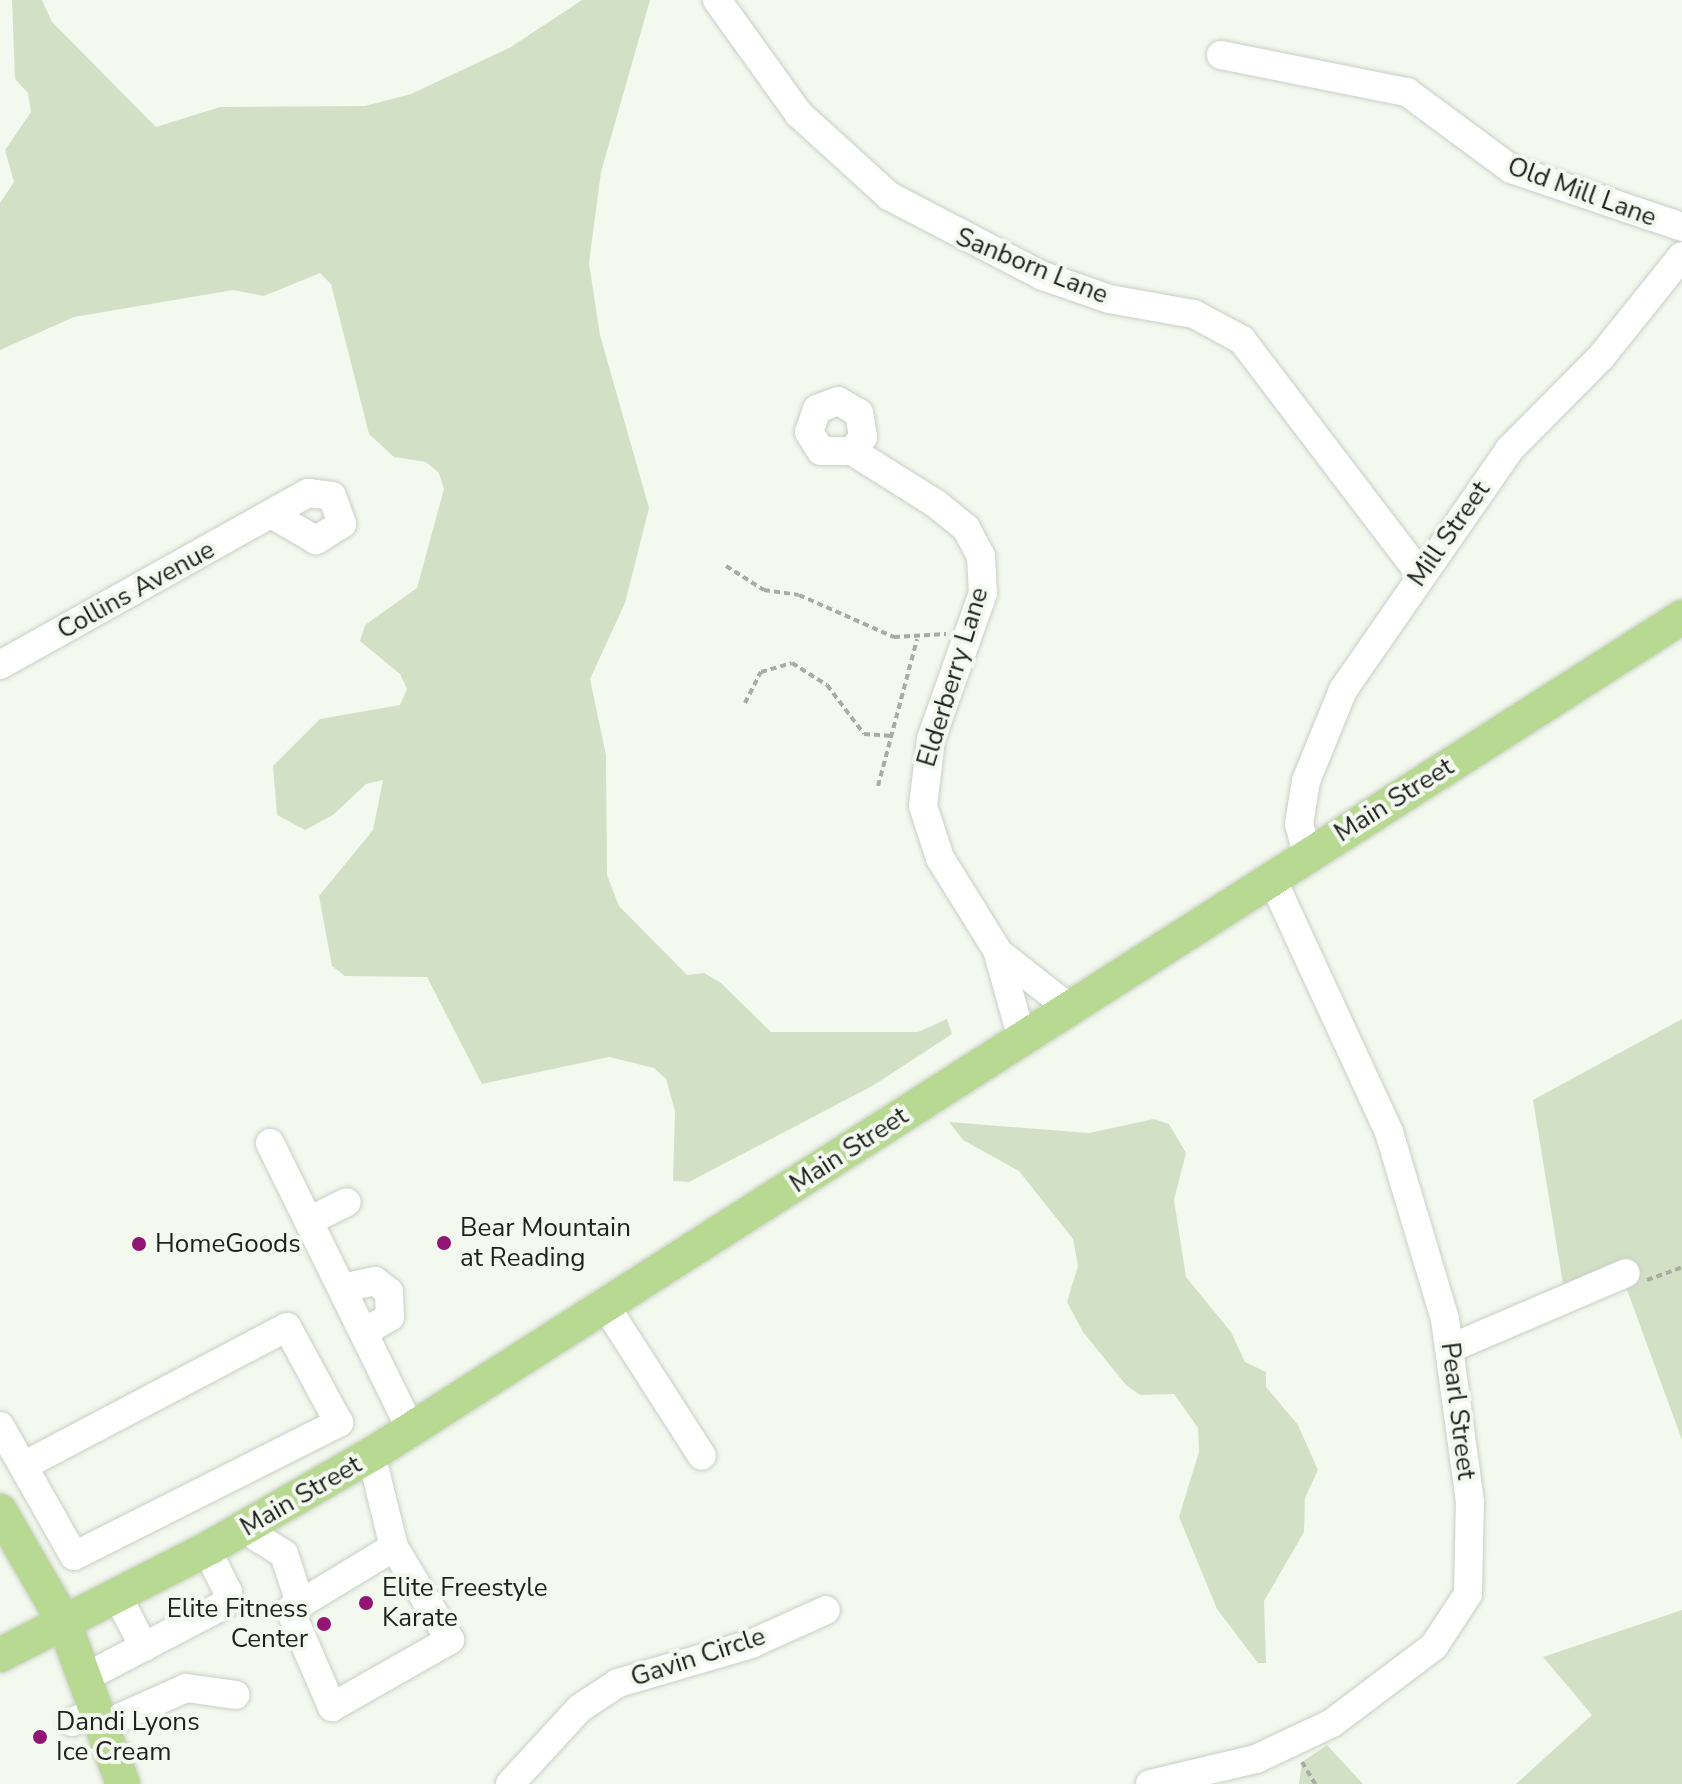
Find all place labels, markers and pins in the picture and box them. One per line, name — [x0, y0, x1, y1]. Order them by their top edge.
place label: Bear Mountain at Reading — [460, 1212, 631, 1274]
place label: HomeGoods — [155, 1228, 301, 1260]
marker: Bear Mountain at Reading — [435, 1234, 453, 1252]
marker: HomeGoods — [130, 1235, 148, 1253]
place label: Elite Freestyle Karate — [382, 1572, 548, 1634]
place label: Elite Fitness Center — [167, 1593, 308, 1654]
marker: Elite Freestyle Karate — [357, 1594, 375, 1612]
marker: Elite Fitness Center — [315, 1615, 333, 1633]
place label: Dandi Lyons Ice Cream — [56, 1706, 200, 1768]
marker: Dandi Lyons Ice Cream — [31, 1728, 49, 1746]

